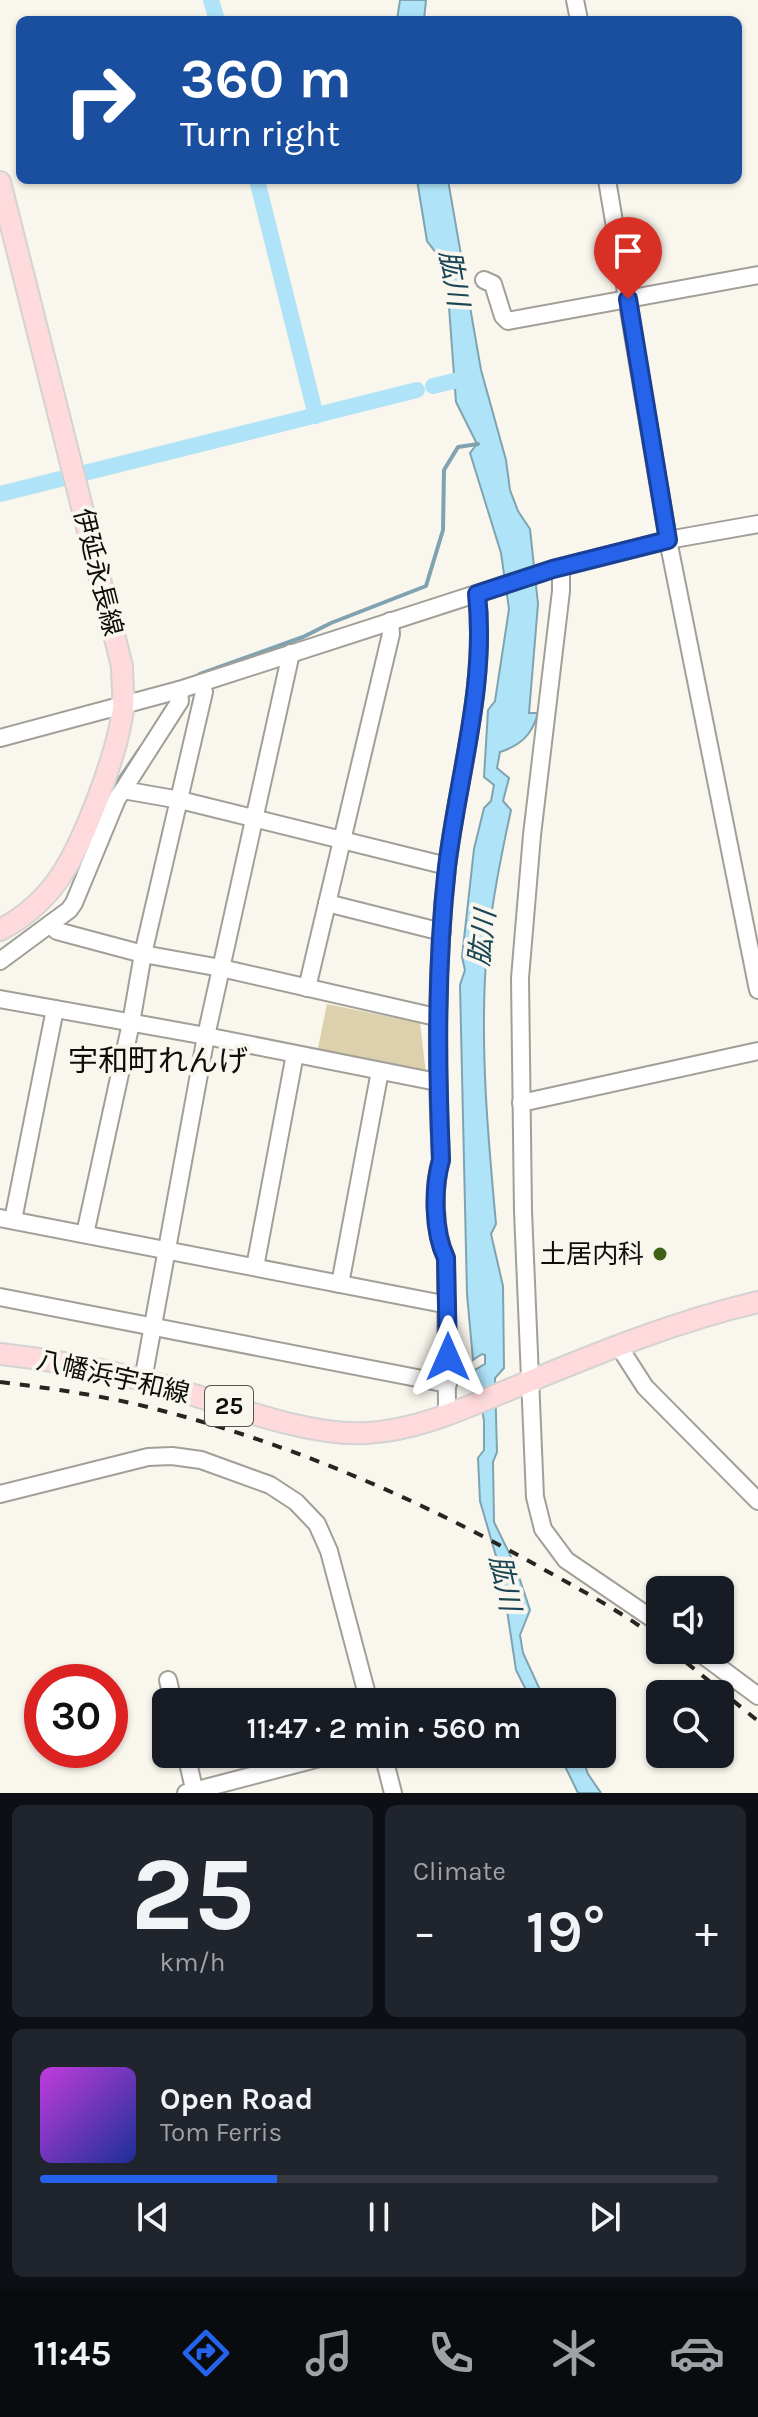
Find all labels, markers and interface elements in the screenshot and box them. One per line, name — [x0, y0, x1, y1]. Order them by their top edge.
text: 360 m — [180, 46, 352, 111]
icon: right — [48, 48, 152, 152]
text: Turn right — [180, 113, 340, 155]
pin — [594, 217, 662, 299]
icon: arrive — [606, 229, 650, 273]
water label: 肱川 — [433, 248, 476, 311]
street label: 伊延永長線 — [67, 505, 129, 639]
water label: 肱川 — [462, 905, 502, 968]
district label: 宇和町れんげ — [68, 1043, 248, 1079]
place label: 土居内科 — [540, 1239, 644, 1270]
marker: 土居内科 — [651, 1245, 669, 1263]
position arrow — [406, 1315, 490, 1399]
street label: 八幡浜宇和線 — [34, 1344, 192, 1410]
road number: 25 — [205, 1386, 253, 1426]
water label: 肱川 — [483, 1552, 528, 1617]
map controls — [646, 1576, 734, 1768]
button: sound — [646, 1576, 734, 1664]
speed limit sign: 30 — [24, 1664, 128, 1768]
button: search — [646, 1680, 734, 1768]
text: 11:47 · 2 min · 560 m — [247, 1710, 521, 1746]
text: 25 — [131, 1834, 254, 1955]
text: Climate — [413, 1856, 506, 1887]
text: 19° — [526, 1897, 605, 1967]
text: − — [413, 1907, 436, 1958]
text: + — [695, 1907, 718, 1958]
text: km/h — [160, 1947, 225, 1978]
text: Open Road — [160, 2081, 313, 2117]
text: Tom Ferris — [160, 2117, 282, 2148]
icon: previous — [131, 2195, 175, 2239]
icon: pause — [357, 2195, 401, 2239]
icon: next — [583, 2195, 627, 2239]
icon: directions — [178, 2325, 234, 2381]
icon: music — [301, 2325, 357, 2381]
icon: phone — [423, 2325, 479, 2381]
icon: climate — [546, 2325, 602, 2381]
icon: car — [669, 2325, 725, 2381]
text: 11:45 — [33, 2332, 111, 2374]

